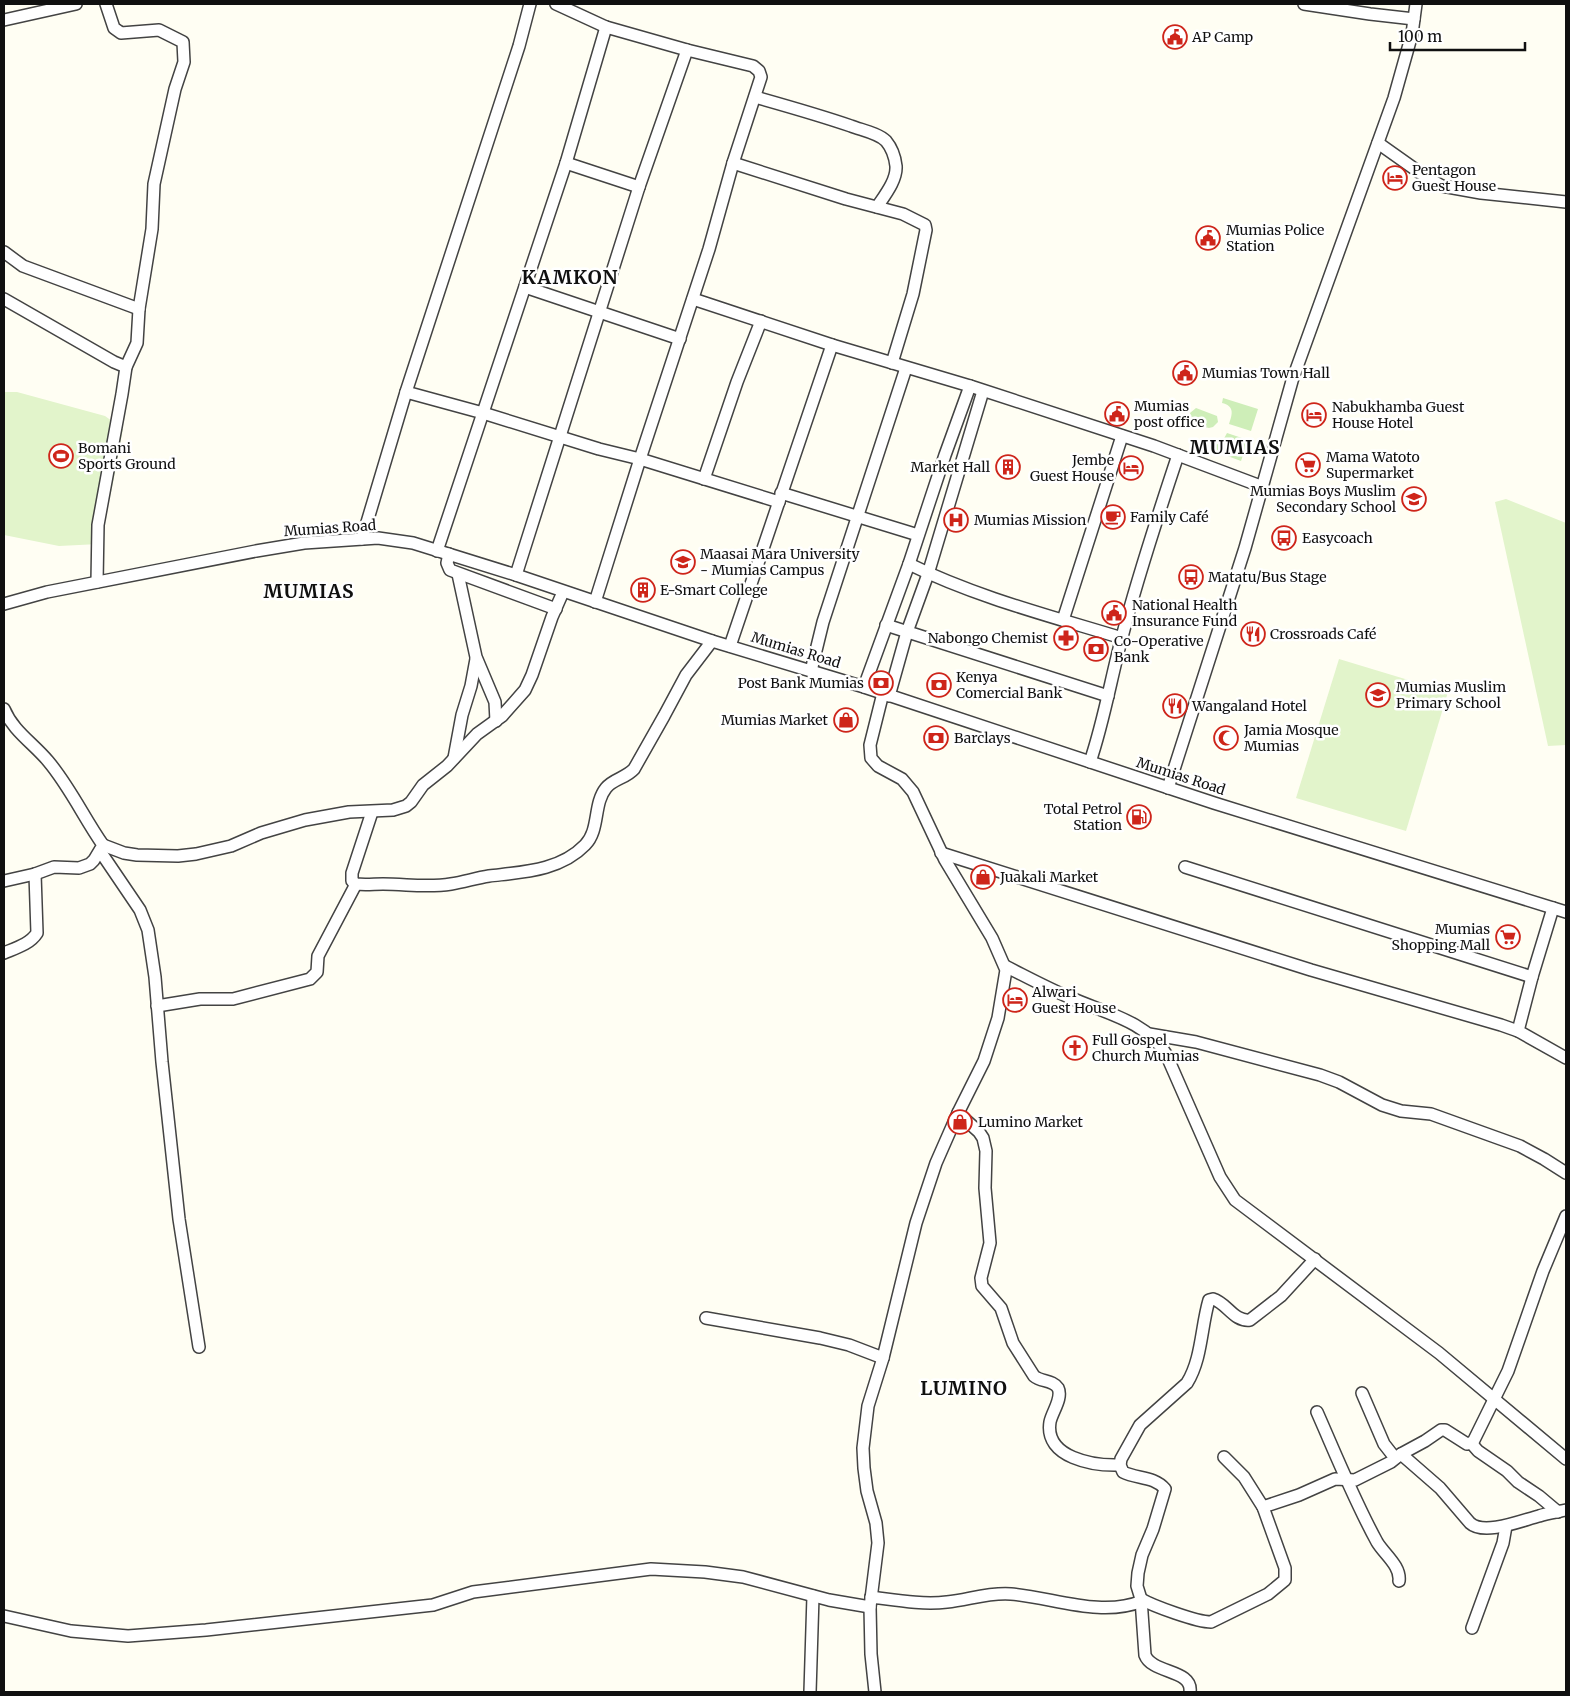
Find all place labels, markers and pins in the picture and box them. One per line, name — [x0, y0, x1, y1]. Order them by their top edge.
public building icon: AP Camp — [1162, 24, 1188, 50]
place label: AP Camp — [1191, 28, 1254, 46]
place label: Pentagon Guest House — [1412, 161, 1496, 195]
hotel icon: Pentagon Guest House — [1382, 165, 1408, 191]
place label: Mumias Police Station — [1226, 221, 1324, 255]
public building icon: Mumias Police Station — [1195, 225, 1221, 251]
public building icon: Mumias Town Hall — [1172, 360, 1198, 386]
place label: Mumias Town Hall — [1202, 364, 1331, 382]
place label: Mumias post office — [1134, 397, 1205, 431]
place label: Nabukhamba Guest House Hotel — [1332, 398, 1465, 432]
public building icon: Mumias post office — [1104, 401, 1130, 427]
hotel icon: Nabukhamba Guest House Hotel — [1301, 402, 1327, 428]
place label: Bomani Sports Ground — [78, 439, 176, 473]
sports icon: Bomani Sports Ground — [48, 443, 74, 469]
place label: Mama Watoto Supermarket — [1326, 448, 1420, 482]
place label: Jembe Guest House — [1030, 451, 1114, 485]
supermarket icon: Mama Watoto Supermarket — [1295, 452, 1321, 478]
building icon: Market Hall — [995, 454, 1021, 480]
hotel icon: Jembe Guest House — [1118, 455, 1144, 481]
place label: Market Hall — [911, 458, 991, 476]
place label: Mumias Boys Muslim Secondary School — [1250, 482, 1397, 516]
school or university icon: Mumias Boys Muslim Secondary School — [1401, 486, 1427, 512]
cafe icon: Family Café — [1100, 504, 1126, 530]
hospital icon: Mumias Mission — [943, 507, 969, 533]
place label: Family Café — [1130, 508, 1209, 526]
place label: Mumias Mission — [974, 511, 1086, 529]
bus stop icon: Easycoach — [1271, 525, 1297, 551]
place label: Easycoach — [1302, 529, 1373, 547]
place label: Maasai Mara University - Mumias Campus — [700, 545, 860, 579]
school or university icon: Maasai Mara University - Mumias Campus — [670, 549, 696, 575]
bus stop icon: Matatu/Bus Stage — [1178, 564, 1204, 590]
place label: Matatu/Bus Stage — [1208, 568, 1327, 586]
building icon: E-Smart College — [630, 577, 656, 603]
place label: E-Smart College — [660, 581, 768, 599]
place label: National Health Insurance Fund — [1132, 596, 1238, 630]
public building icon: National Health Insurance Fund — [1101, 600, 1127, 626]
restaurant icon: Crossroads Café — [1240, 621, 1266, 647]
pharmacy icon: Nabongo Chemist — [1053, 625, 1079, 651]
place label: Crossroads Café — [1270, 625, 1376, 643]
place label: Nabongo Chemist — [928, 629, 1049, 647]
place label: Co-Operative Bank — [1114, 632, 1204, 666]
bank icon: Co-Operative Bank — [1083, 636, 1109, 662]
place label: Kenya Comercial Bank — [956, 668, 1063, 702]
bank icon: Post Bank Mumias — [868, 670, 894, 696]
bank icon: Kenya Comercial Bank — [926, 672, 952, 698]
place label: Post Bank Mumias — [738, 674, 864, 692]
place label: Mumias Muslim Primary School — [1396, 678, 1506, 712]
school or university icon: Mumias Muslim Primary School — [1365, 682, 1391, 708]
restaurant icon: Wangaland Hotel — [1162, 693, 1188, 719]
place label: Wangaland Hotel — [1191, 697, 1308, 715]
shop icon: Mumias Market — [833, 707, 859, 733]
place label: Mumias Market — [721, 711, 829, 729]
place label: Jamia Mosque Mumias — [1243, 721, 1339, 755]
bank icon: Barclays — [923, 725, 949, 751]
mosque icon: Jamia Mosque Mumias — [1213, 725, 1239, 751]
place label: Barclays — [954, 729, 1011, 747]
place label: Total Petrol Station — [1044, 800, 1123, 834]
fuel station icon: Total Petrol Station — [1126, 804, 1152, 830]
shop icon: Juakali Market — [970, 864, 996, 890]
place label: Juakali Market — [999, 868, 1099, 886]
place label: Mumias Shopping Mall — [1392, 920, 1491, 954]
supermarket icon: Mumias Shopping Mall — [1495, 924, 1521, 950]
place label: Alwari Guest House — [1031, 983, 1116, 1017]
hotel icon: Alwari Guest House — [1002, 987, 1028, 1013]
place label: Full Gospel Church Mumias — [1092, 1031, 1199, 1065]
church icon: Full Gospel Church Mumias — [1062, 1035, 1088, 1061]
shop icon: Lumino Market — [947, 1109, 973, 1135]
place label: Lumino Market — [978, 1113, 1084, 1131]

